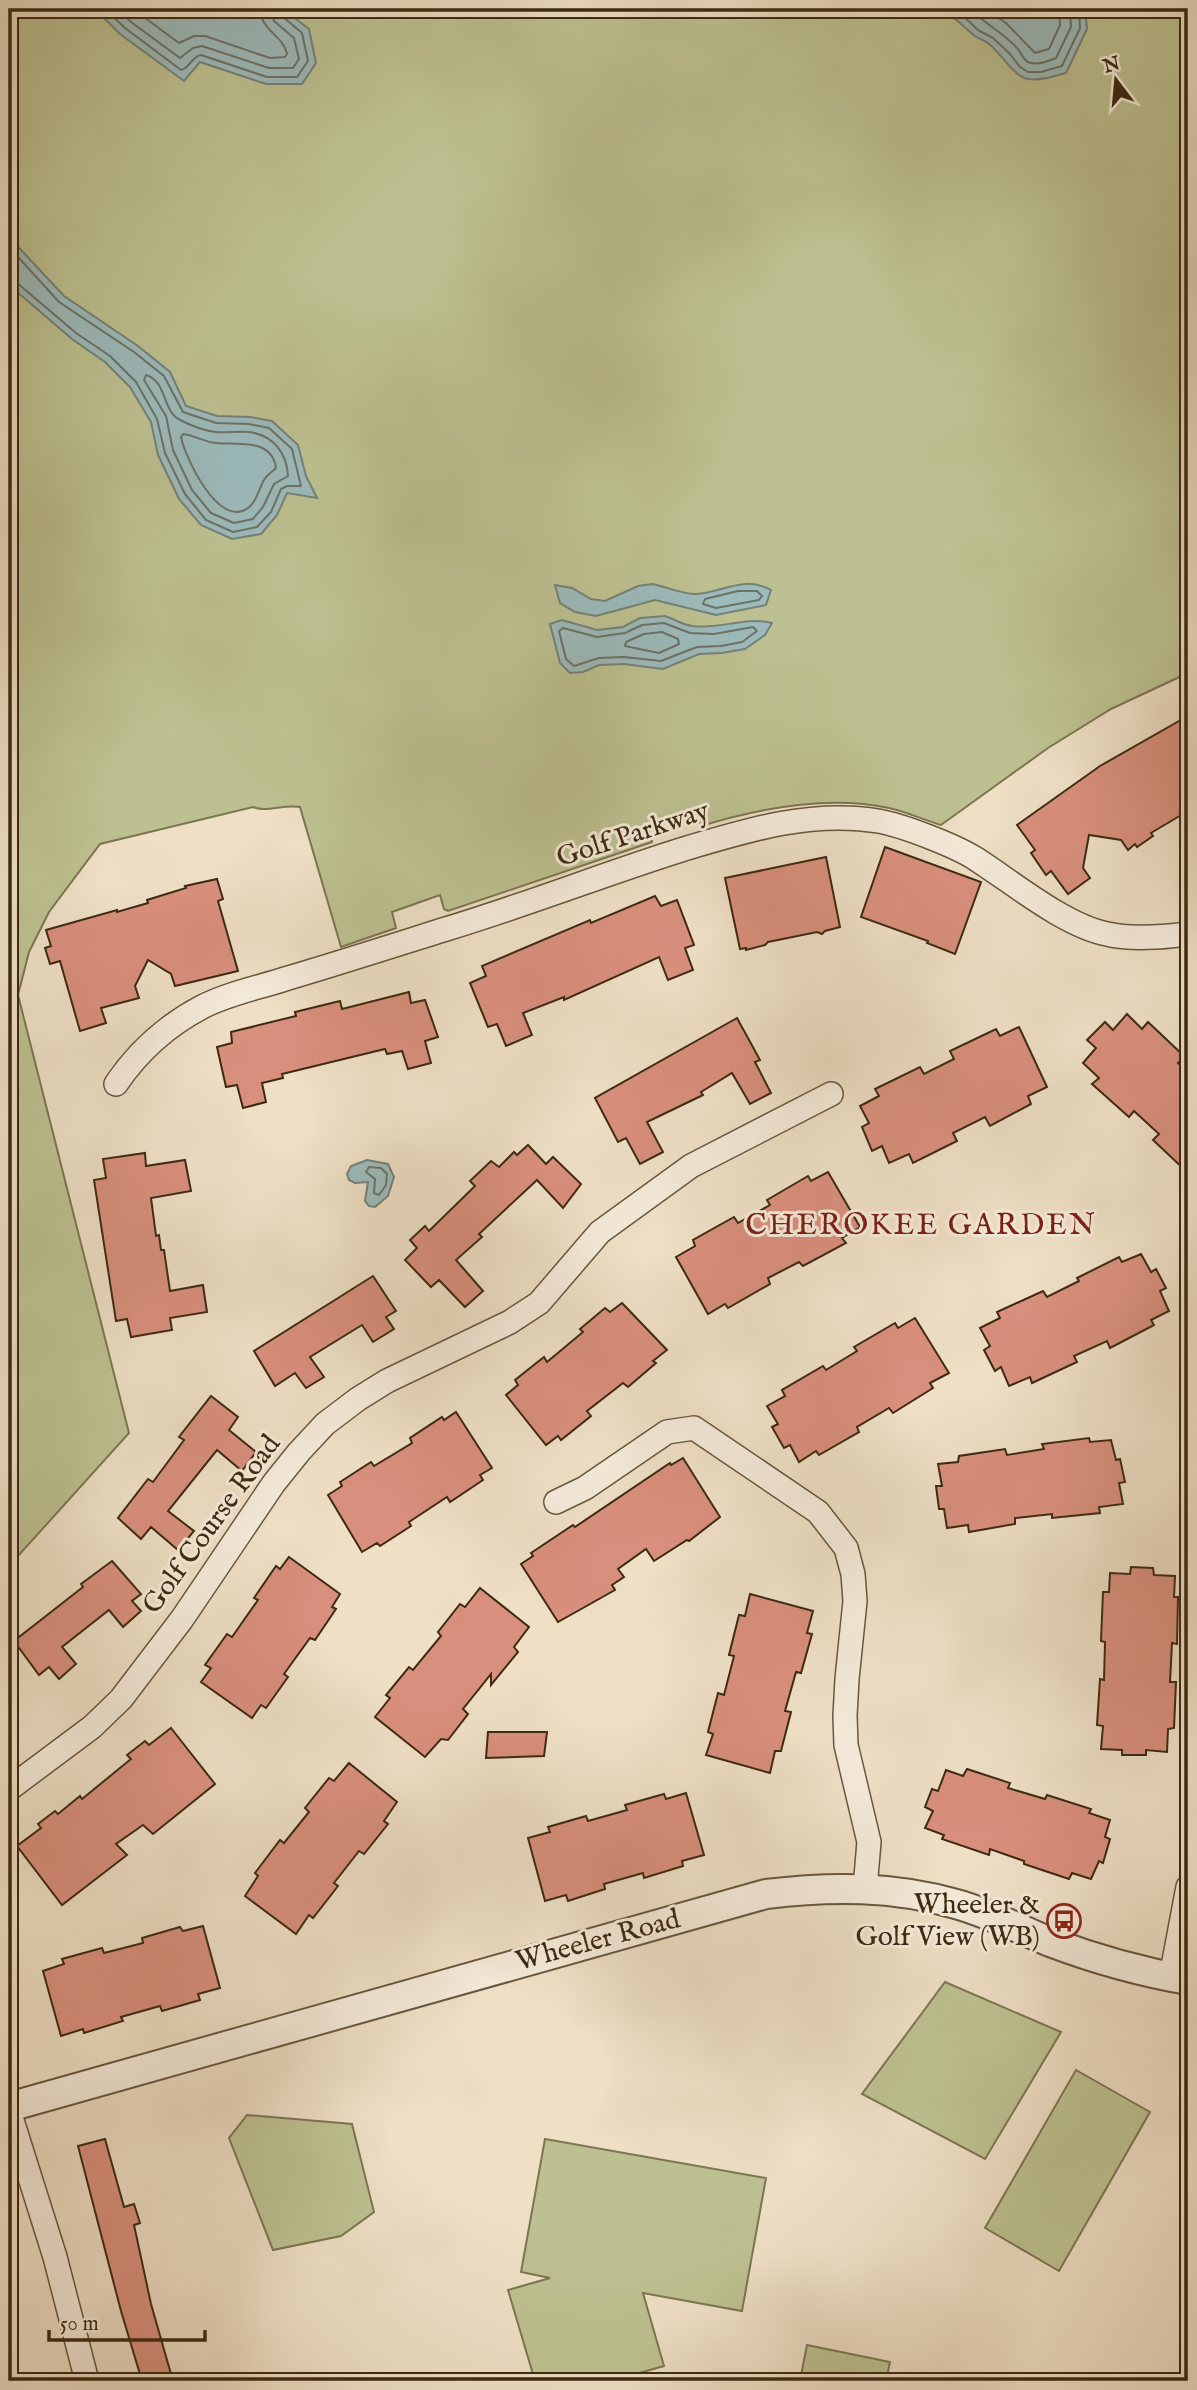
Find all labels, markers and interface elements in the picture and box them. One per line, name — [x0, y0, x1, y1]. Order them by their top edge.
north arrow — [1082, 46, 1152, 116]
text: N — [1100, 52, 1124, 80]
street label: Golf Parkway — [552, 794, 714, 876]
district label: CHEROKEE GARDEN — [745, 1207, 1097, 1245]
street label: Golf Course Road — [135, 1428, 289, 1621]
place label: Wheeler & Golf View (WB) — [855, 1888, 1040, 1955]
street label: Wheeler Road — [512, 1902, 684, 1980]
bus stop icon: Wheeler & Golf View (WB) — [1045, 1902, 1083, 1940]
scale bar — [49, 2299, 205, 2343]
text: 50 m — [60, 2311, 99, 2338]

